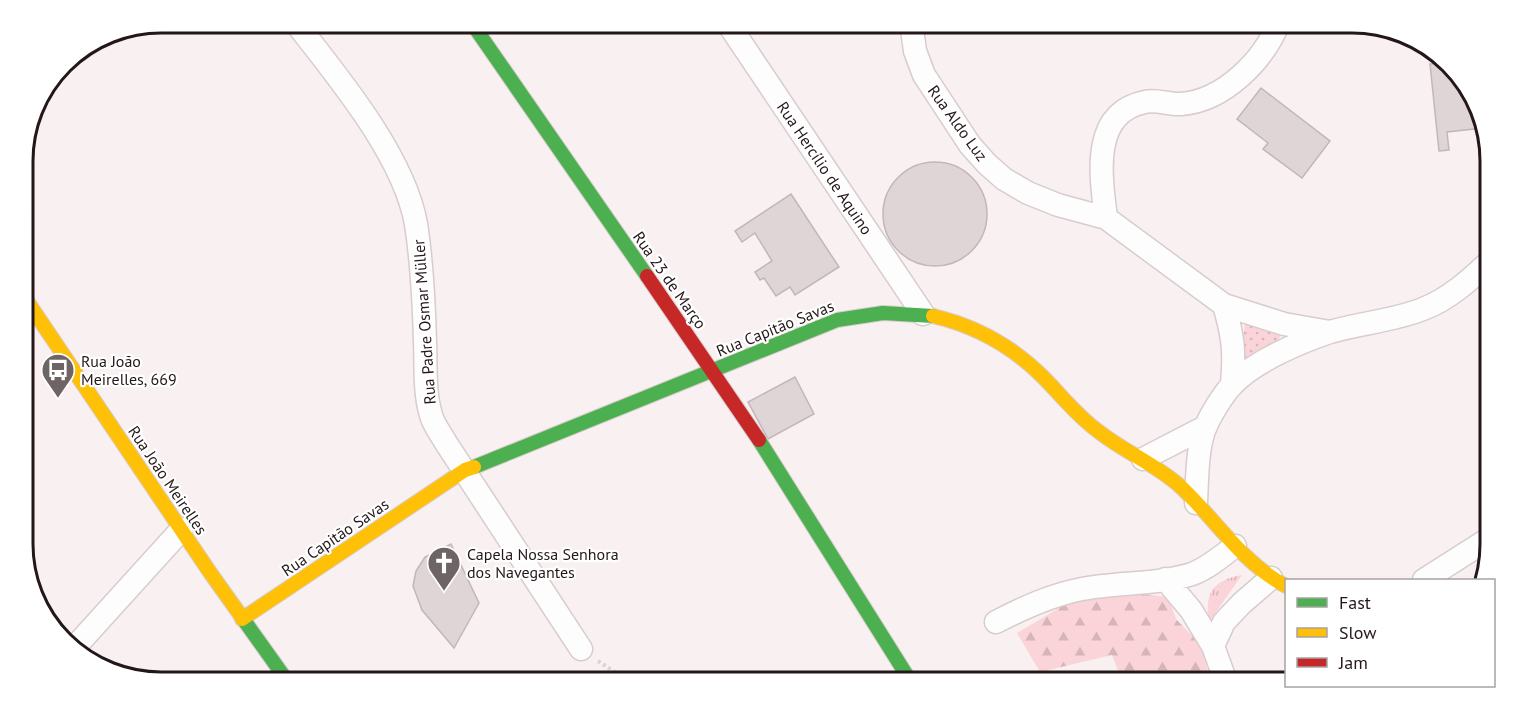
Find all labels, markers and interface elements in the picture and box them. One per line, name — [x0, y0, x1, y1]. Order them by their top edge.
street label: Rua Aldo Luz — [924, 81, 992, 165]
street label: Rua Hercílio de Aquino — [773, 98, 877, 238]
street label: Rua 23 de Março — [629, 227, 711, 333]
street label: Rua Padre Osmar Müller — [408, 238, 440, 405]
street label: Rua Capitão Savas — [713, 295, 837, 361]
place label: Rua João Meirelles, 669 — [81, 351, 177, 389]
bus stop icon: Rua João Meirelles, 669 — [40, 352, 76, 399]
street label: Rua João Meirelles — [124, 422, 212, 538]
street label: Rua Capitão Savas — [278, 494, 393, 580]
place label: Capela Nossa Senhora dos Navegantes — [467, 544, 619, 582]
church icon: Capela Nossa Senhora dos Navegantes — [426, 545, 462, 592]
legend — [1285, 579, 1495, 687]
text: Fast — [1339, 591, 1371, 614]
text: Slow — [1339, 621, 1377, 644]
text: Jam — [1338, 651, 1368, 674]

